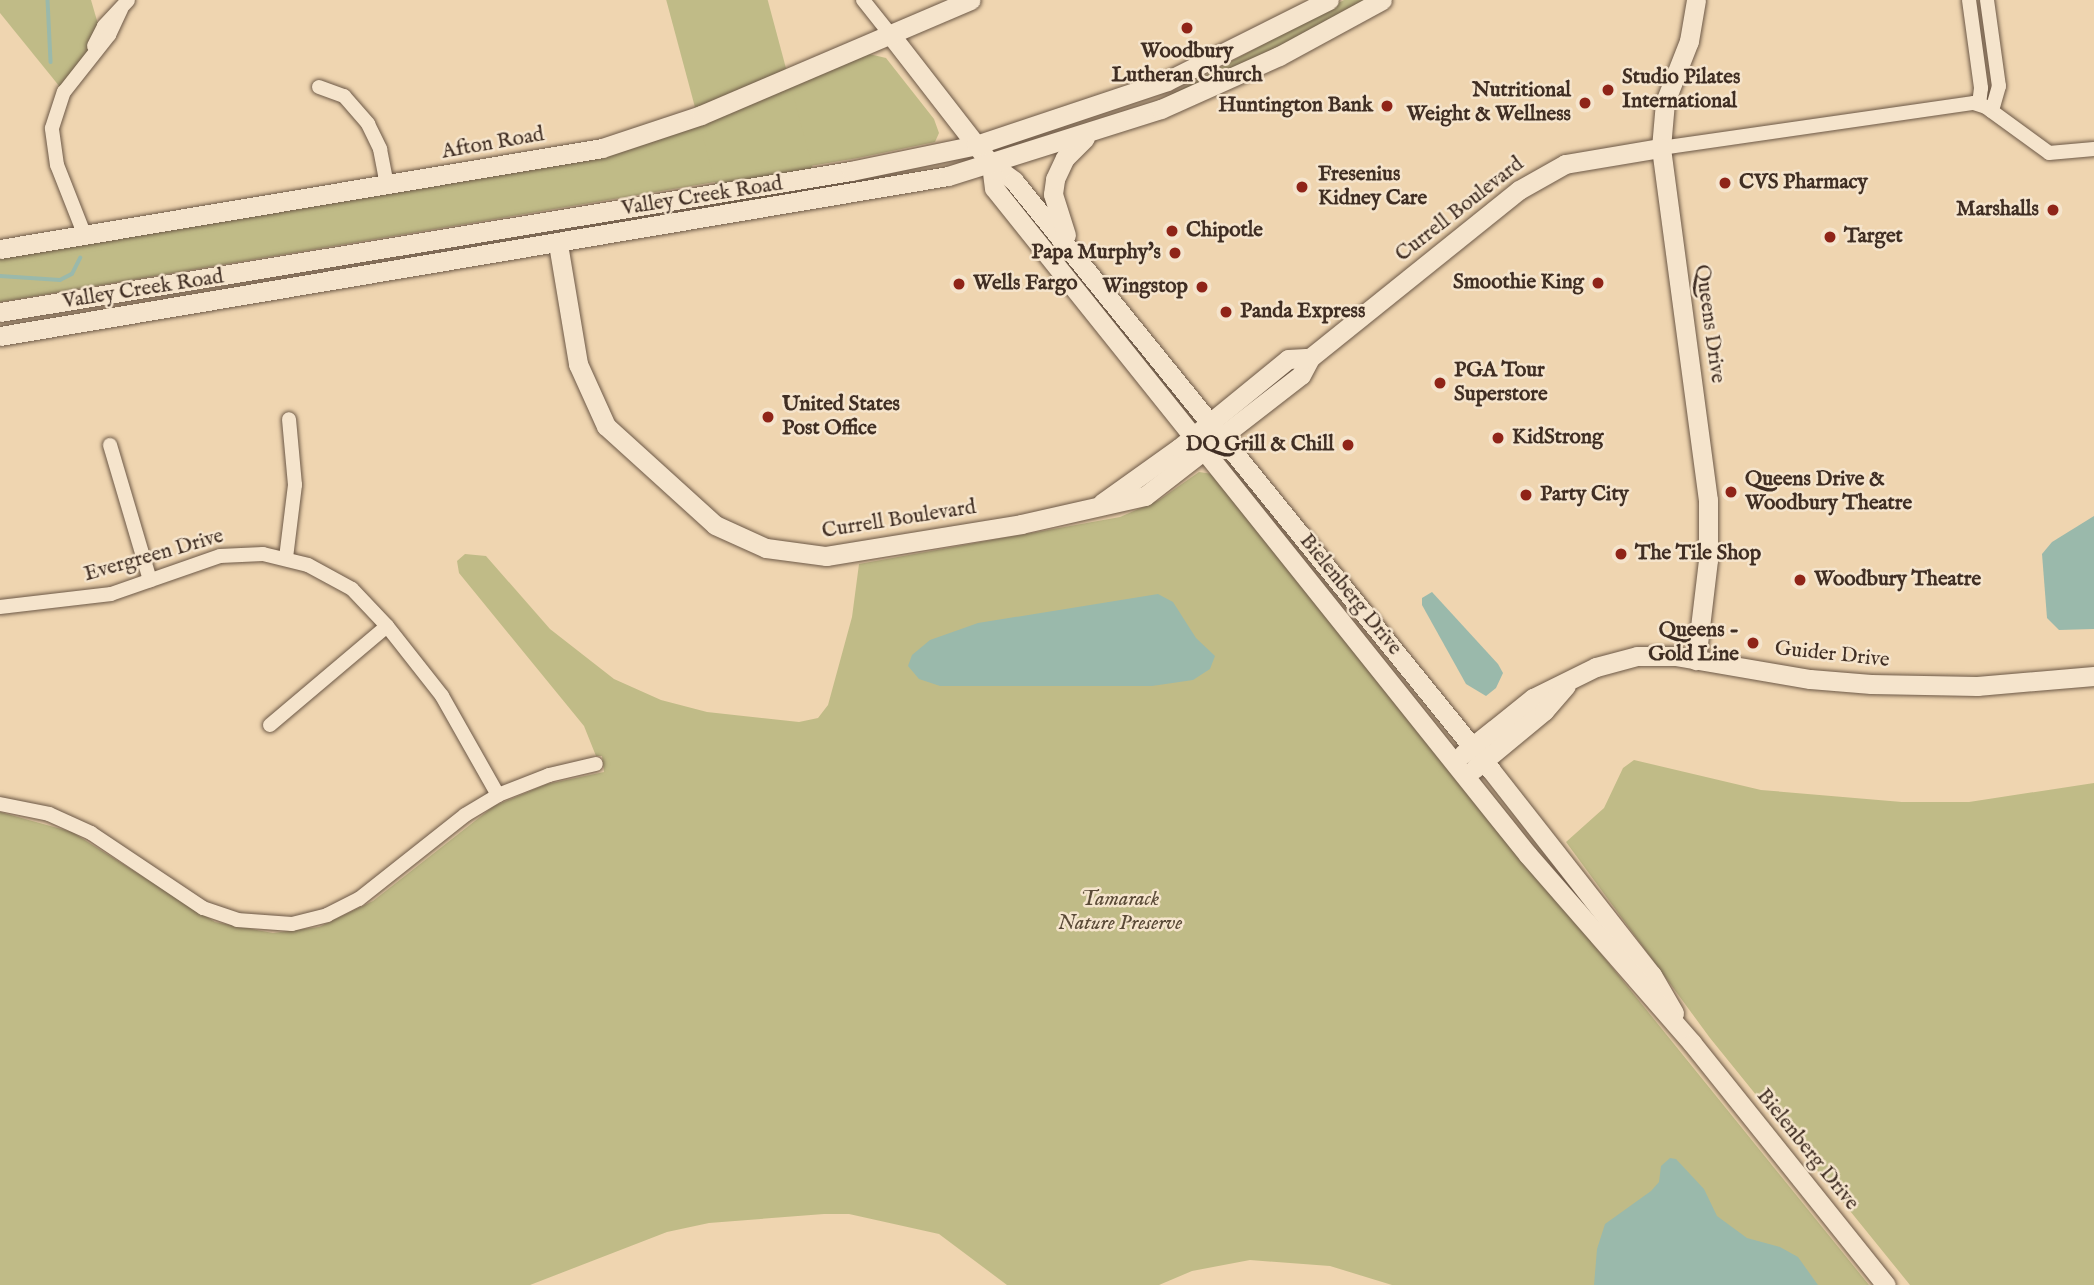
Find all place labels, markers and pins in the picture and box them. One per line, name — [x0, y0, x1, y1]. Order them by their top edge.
marker: Woodbury Lutheran Church — [1179, 20, 1195, 36]
place label: Woodbury Lutheran Church — [1111, 39, 1263, 89]
place label: Studio Pilates International — [1622, 65, 1740, 115]
place label: Nutritional Weight & Wellness — [1406, 78, 1571, 128]
marker: Studio Pilates International — [1600, 82, 1616, 98]
place label: Huntington Bank — [1218, 93, 1373, 119]
marker: Nutritional Weight & Wellness — [1577, 95, 1593, 111]
marker: Huntington Bank — [1379, 98, 1395, 114]
place label: Fresenius Kidney Care — [1318, 162, 1427, 212]
place label: CVS Pharmacy — [1739, 170, 1868, 196]
marker: CVS Pharmacy — [1717, 175, 1733, 191]
marker: Fresenius Kidney Care — [1292, 177, 1312, 197]
place label: Marshalls — [1956, 197, 2039, 223]
marker: Marshalls — [2045, 202, 2061, 218]
place label: Chipotle — [1186, 218, 1263, 244]
marker: Chipotle — [1164, 223, 1180, 239]
place label: Target — [1844, 224, 1903, 250]
marker: Target — [1822, 229, 1838, 245]
place label: Papa Murphy's — [1031, 240, 1161, 266]
marker: Papa Murphy's — [1167, 245, 1183, 261]
place label: Smoothie King — [1453, 270, 1584, 296]
place label: Wells Fargo — [973, 271, 1078, 297]
place label: Wingstop — [1103, 274, 1188, 300]
marker: Smoothie King — [1590, 275, 1606, 291]
marker: Wells Fargo — [951, 276, 967, 292]
marker: Wingstop — [1194, 279, 1210, 295]
place label: Panda Express — [1240, 299, 1365, 325]
marker: Panda Express — [1218, 304, 1234, 320]
place label: PGA Tour Superstore — [1454, 358, 1548, 408]
marker: PGA Tour Superstore — [1432, 375, 1448, 391]
place label: United States Post Office — [782, 392, 900, 442]
marker: United States Post Office — [760, 409, 776, 425]
place label: KidStrong — [1512, 425, 1603, 451]
marker: KidStrong — [1490, 430, 1506, 446]
place label: DQ Grill & Chill — [1186, 432, 1334, 458]
marker: DQ Grill & Chill — [1340, 437, 1356, 453]
place label: Queens Drive & Woodbury Theatre — [1745, 467, 1912, 517]
place label: Party City — [1540, 482, 1629, 508]
marker: Queens Drive & Woodbury Theatre — [1723, 484, 1739, 500]
marker: Party City — [1518, 487, 1534, 503]
place label: The Tile Shop — [1635, 541, 1761, 567]
marker: The Tile Shop — [1613, 546, 1629, 562]
place label: Woodbury Theatre — [1814, 567, 1981, 593]
marker: Woodbury Theatre — [1792, 572, 1808, 588]
place label: Queens - Gold Line — [1648, 618, 1739, 668]
marker: Queens - Gold Line — [1745, 635, 1761, 651]

